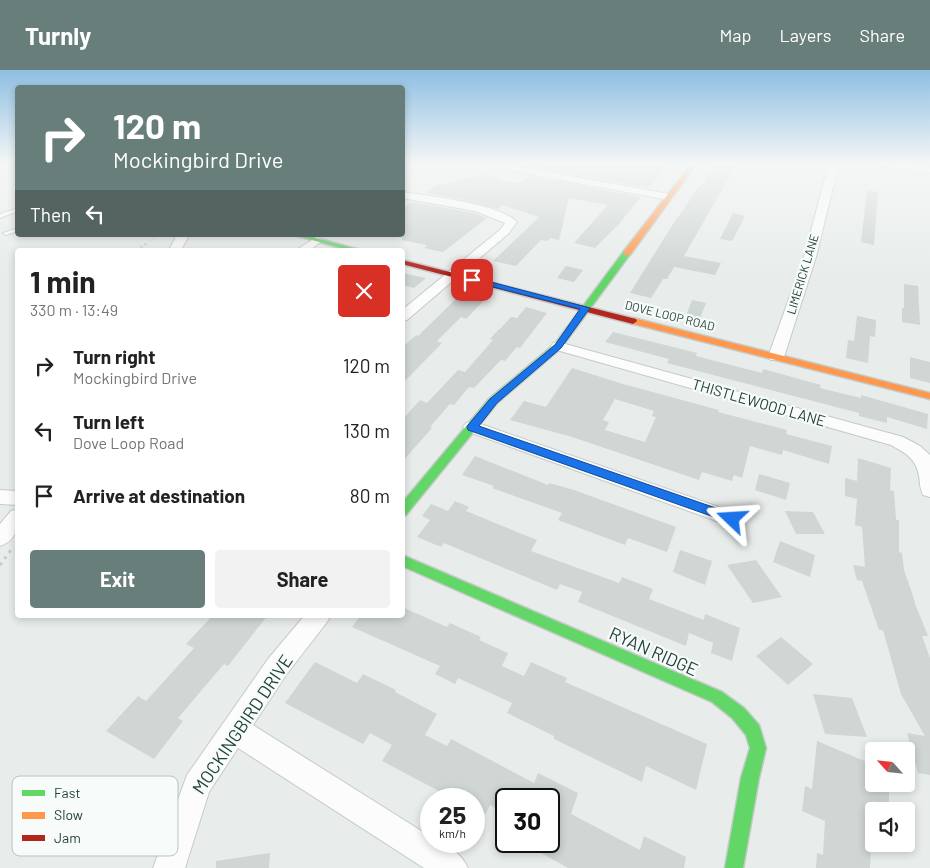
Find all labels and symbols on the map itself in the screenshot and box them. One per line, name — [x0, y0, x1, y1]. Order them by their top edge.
street label: LIMERICK LANE — [783, 232, 821, 316]
pin — [451, 259, 493, 301]
street label: DOVE LOOP ROAD — [624, 297, 716, 333]
street label: THISTLEWOOD LANE — [690, 374, 828, 430]
position arrow — [705, 492, 757, 544]
street label: RYAN RIDGE — [606, 622, 702, 680]
street label: MOCKINGBIRD DRIVE — [187, 650, 297, 798]
north arrow — [865, 742, 915, 792]
legend — [12, 776, 178, 856]
text: Fast — [54, 784, 80, 801]
speed limit sign: 30 — [495, 788, 560, 853]
text: Slow — [54, 806, 83, 823]
text: Jam — [54, 829, 81, 846]

